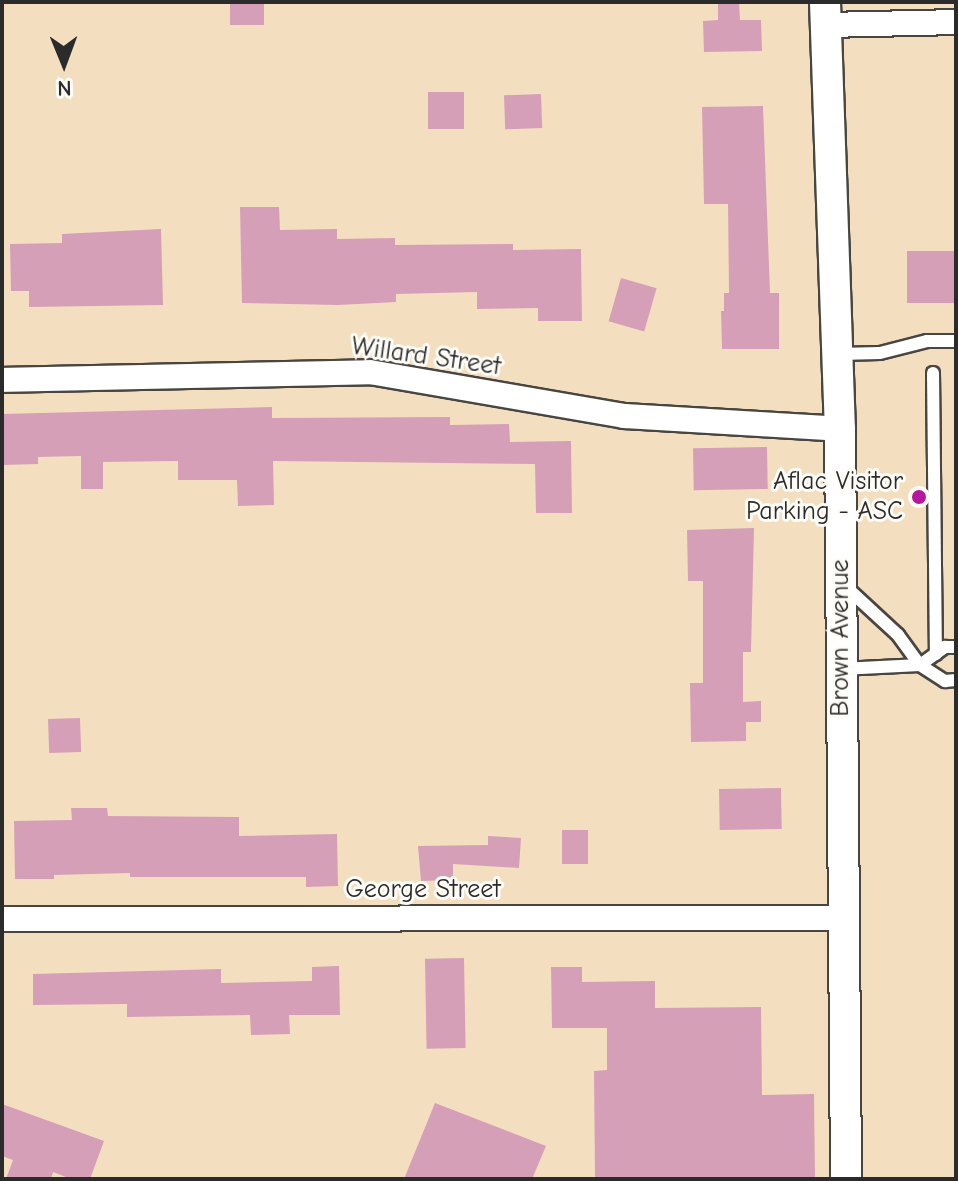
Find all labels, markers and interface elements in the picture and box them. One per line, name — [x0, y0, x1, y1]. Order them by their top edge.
north arrow — [24, 24, 104, 104]
text: N — [57, 75, 72, 101]
street label: Willard Street — [349, 331, 503, 383]
place label: Aflac Visitor Parking - ASC — [746, 466, 903, 528]
marker: Aflac Visitor Parking - ASC — [910, 488, 928, 506]
street label: Brown Avenue — [825, 559, 857, 717]
street label: George Street — [345, 874, 501, 906]

